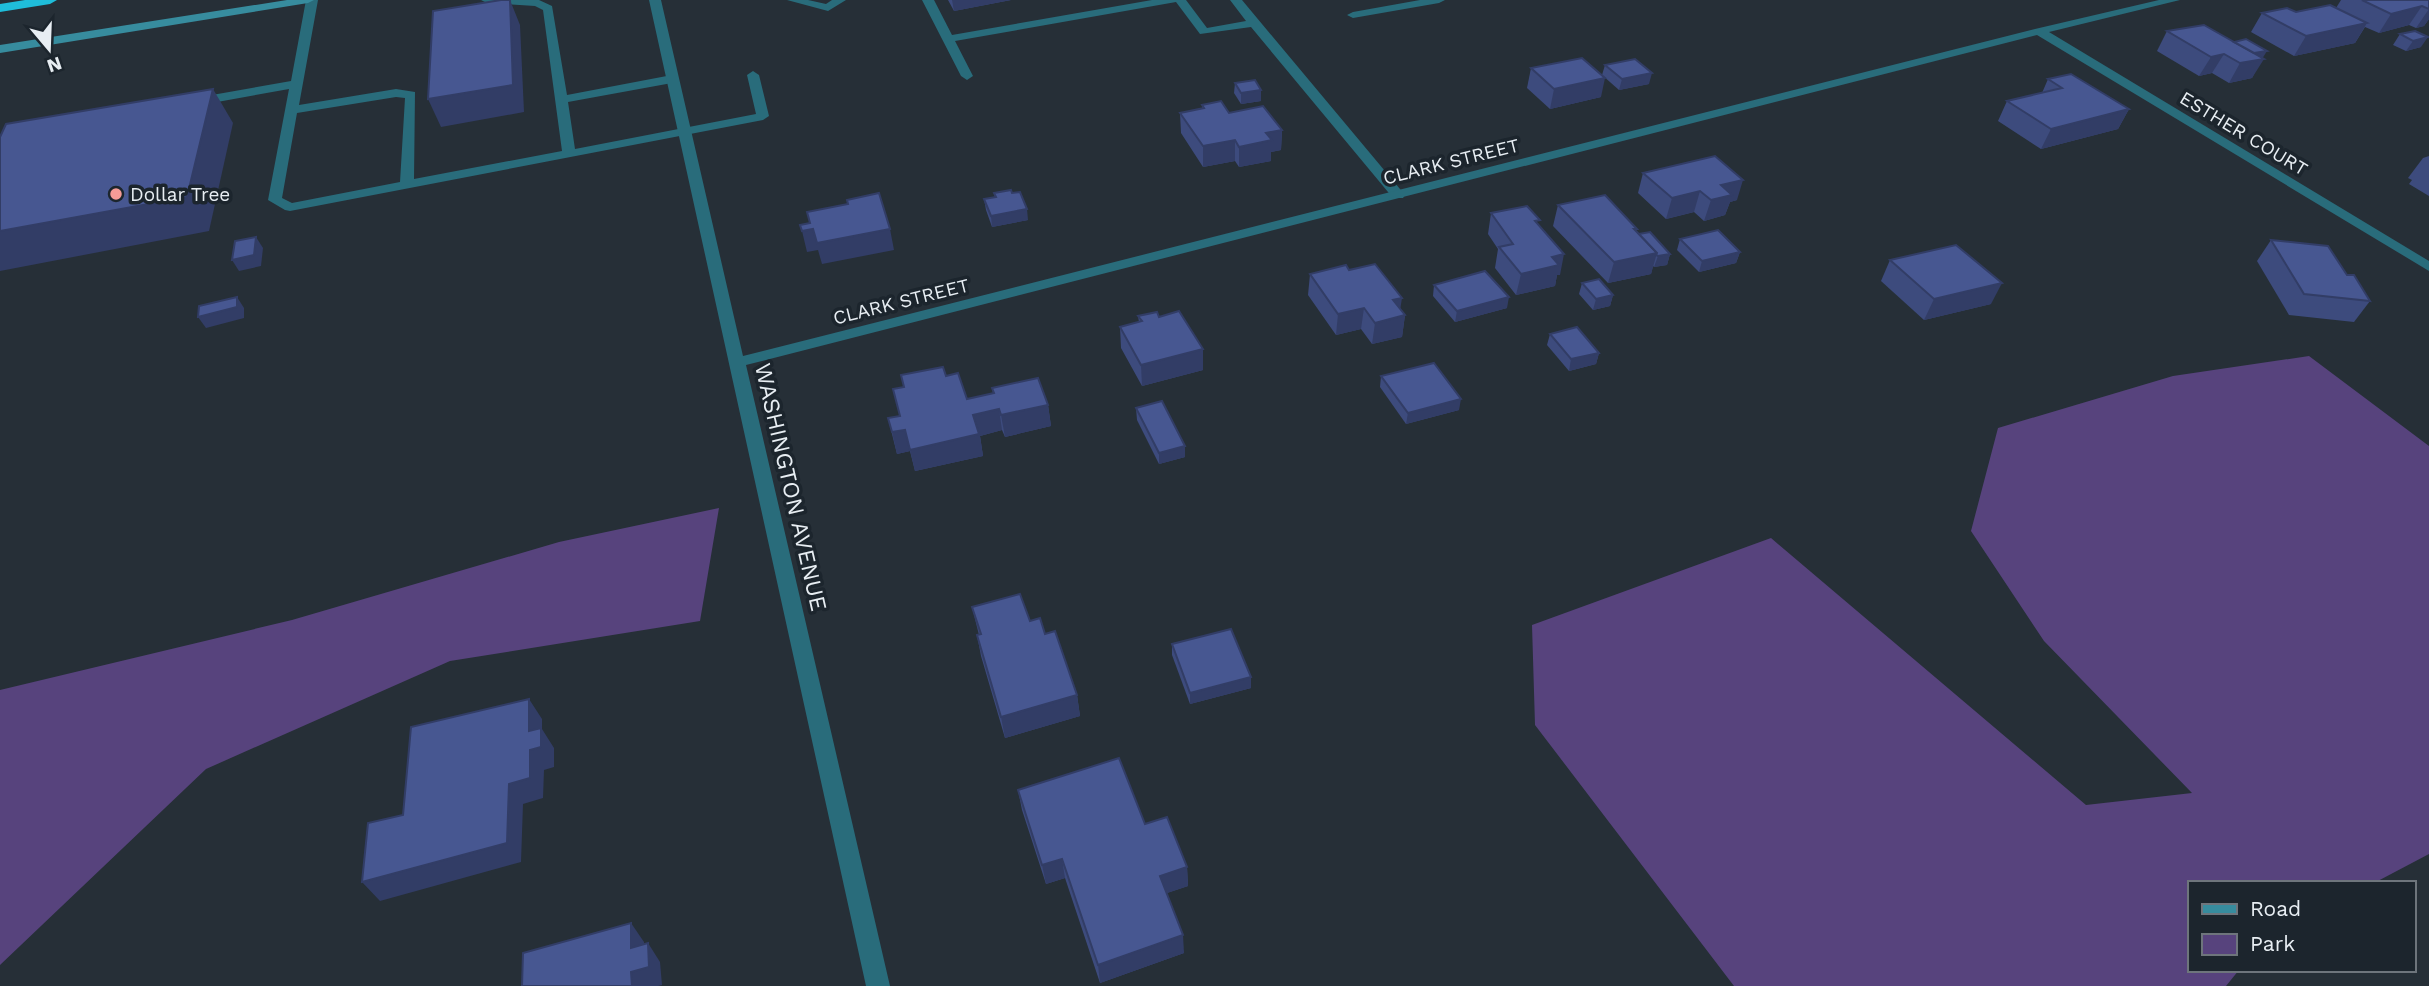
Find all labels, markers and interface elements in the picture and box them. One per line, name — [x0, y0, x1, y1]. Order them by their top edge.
north arrow — [14, 14, 84, 84]
text: N — [44, 51, 65, 78]
street label: ESTHER COURT — [2176, 86, 2312, 181]
street label: CLARK STREET — [1381, 133, 1522, 190]
place label: Dollar Tree — [130, 183, 230, 206]
marker: Dollar Tree — [108, 186, 124, 202]
street label: CLARK STREET — [831, 273, 972, 330]
street label: WASHINGTON AVENUE — [749, 361, 832, 614]
legend — [2188, 881, 2415, 972]
text: Road — [2250, 896, 2301, 921]
text: Park — [2250, 931, 2295, 956]

